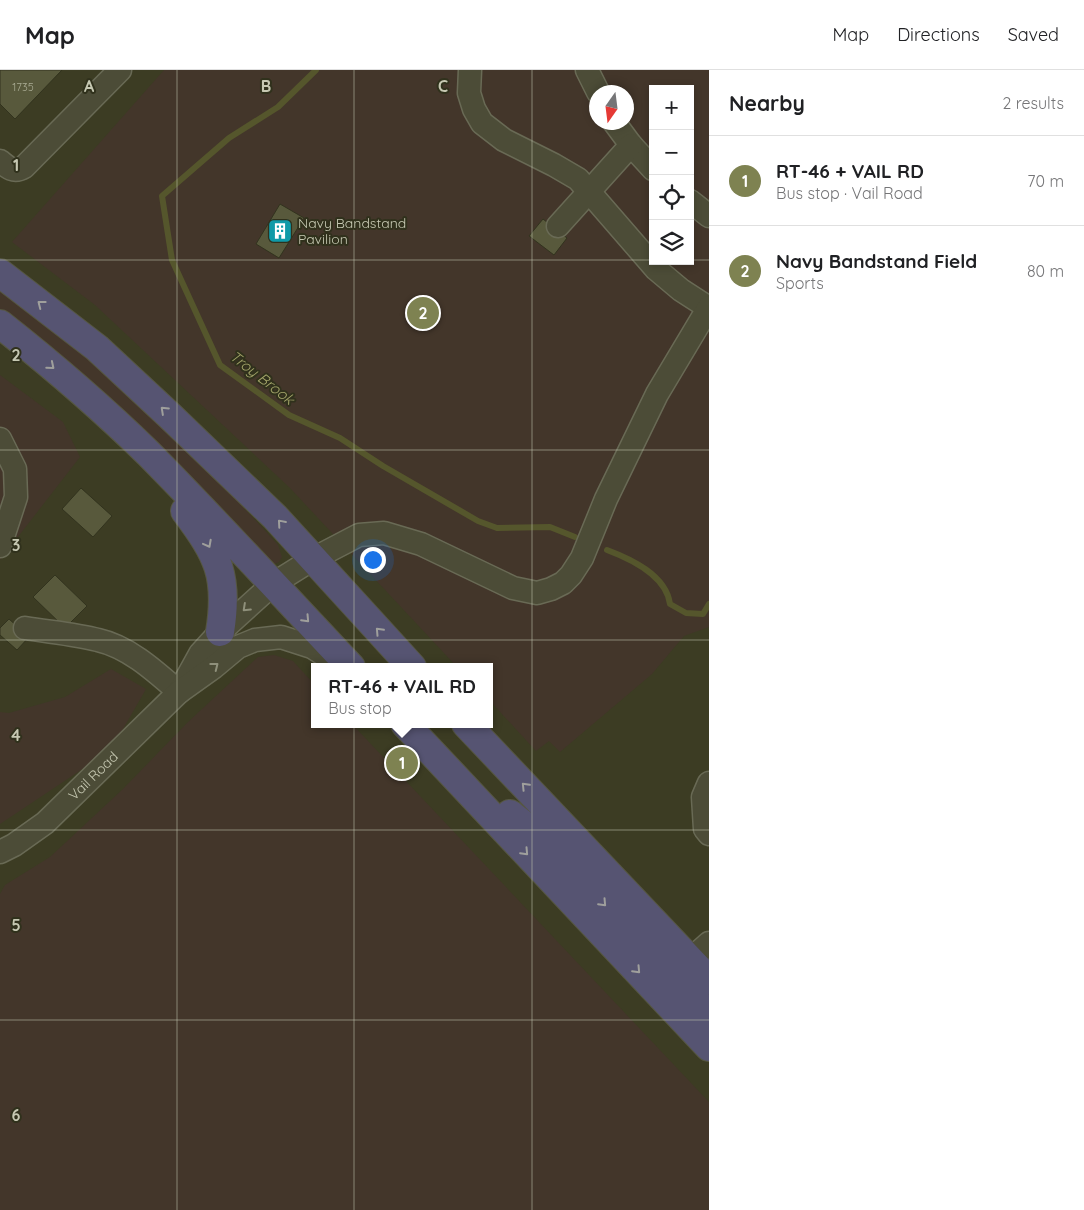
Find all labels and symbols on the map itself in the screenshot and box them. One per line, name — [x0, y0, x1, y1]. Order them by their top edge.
text: A — [84, 76, 95, 96]
text: B — [261, 76, 271, 96]
text: C — [438, 76, 448, 96]
house number: 1735 — [12, 80, 34, 94]
north arrow — [589, 85, 634, 130]
text: 1 — [13, 155, 19, 175]
place label: Navy Bandstand Pavilion — [298, 214, 406, 248]
building icon: Navy Bandstand Pavilion — [267, 218, 293, 244]
pin: 2 — [407, 294, 439, 332]
one-way arrow — [37, 301, 47, 310]
text: 2 — [11, 345, 21, 365]
water label: Troy Brook — [226, 347, 300, 410]
one-way arrow — [46, 360, 55, 369]
one-way arrow — [160, 407, 169, 416]
one-way arrow — [277, 519, 286, 528]
text: 3 — [12, 535, 20, 555]
one-way arrow — [202, 539, 212, 548]
your location — [360, 547, 386, 573]
one-way arrow — [243, 602, 252, 611]
one-way arrow — [300, 614, 309, 623]
one-way arrow — [376, 627, 385, 636]
one-way arrow — [209, 663, 219, 672]
text: 4 — [11, 725, 21, 745]
pin: 1 — [386, 744, 418, 782]
street label: Vail Road — [65, 748, 122, 804]
one-way arrow — [522, 783, 531, 792]
one-way arrow — [519, 846, 528, 855]
one-way arrow — [597, 897, 606, 906]
text: 5 — [11, 915, 21, 935]
one-way arrow — [631, 964, 640, 973]
text: 6 — [12, 1105, 21, 1125]

